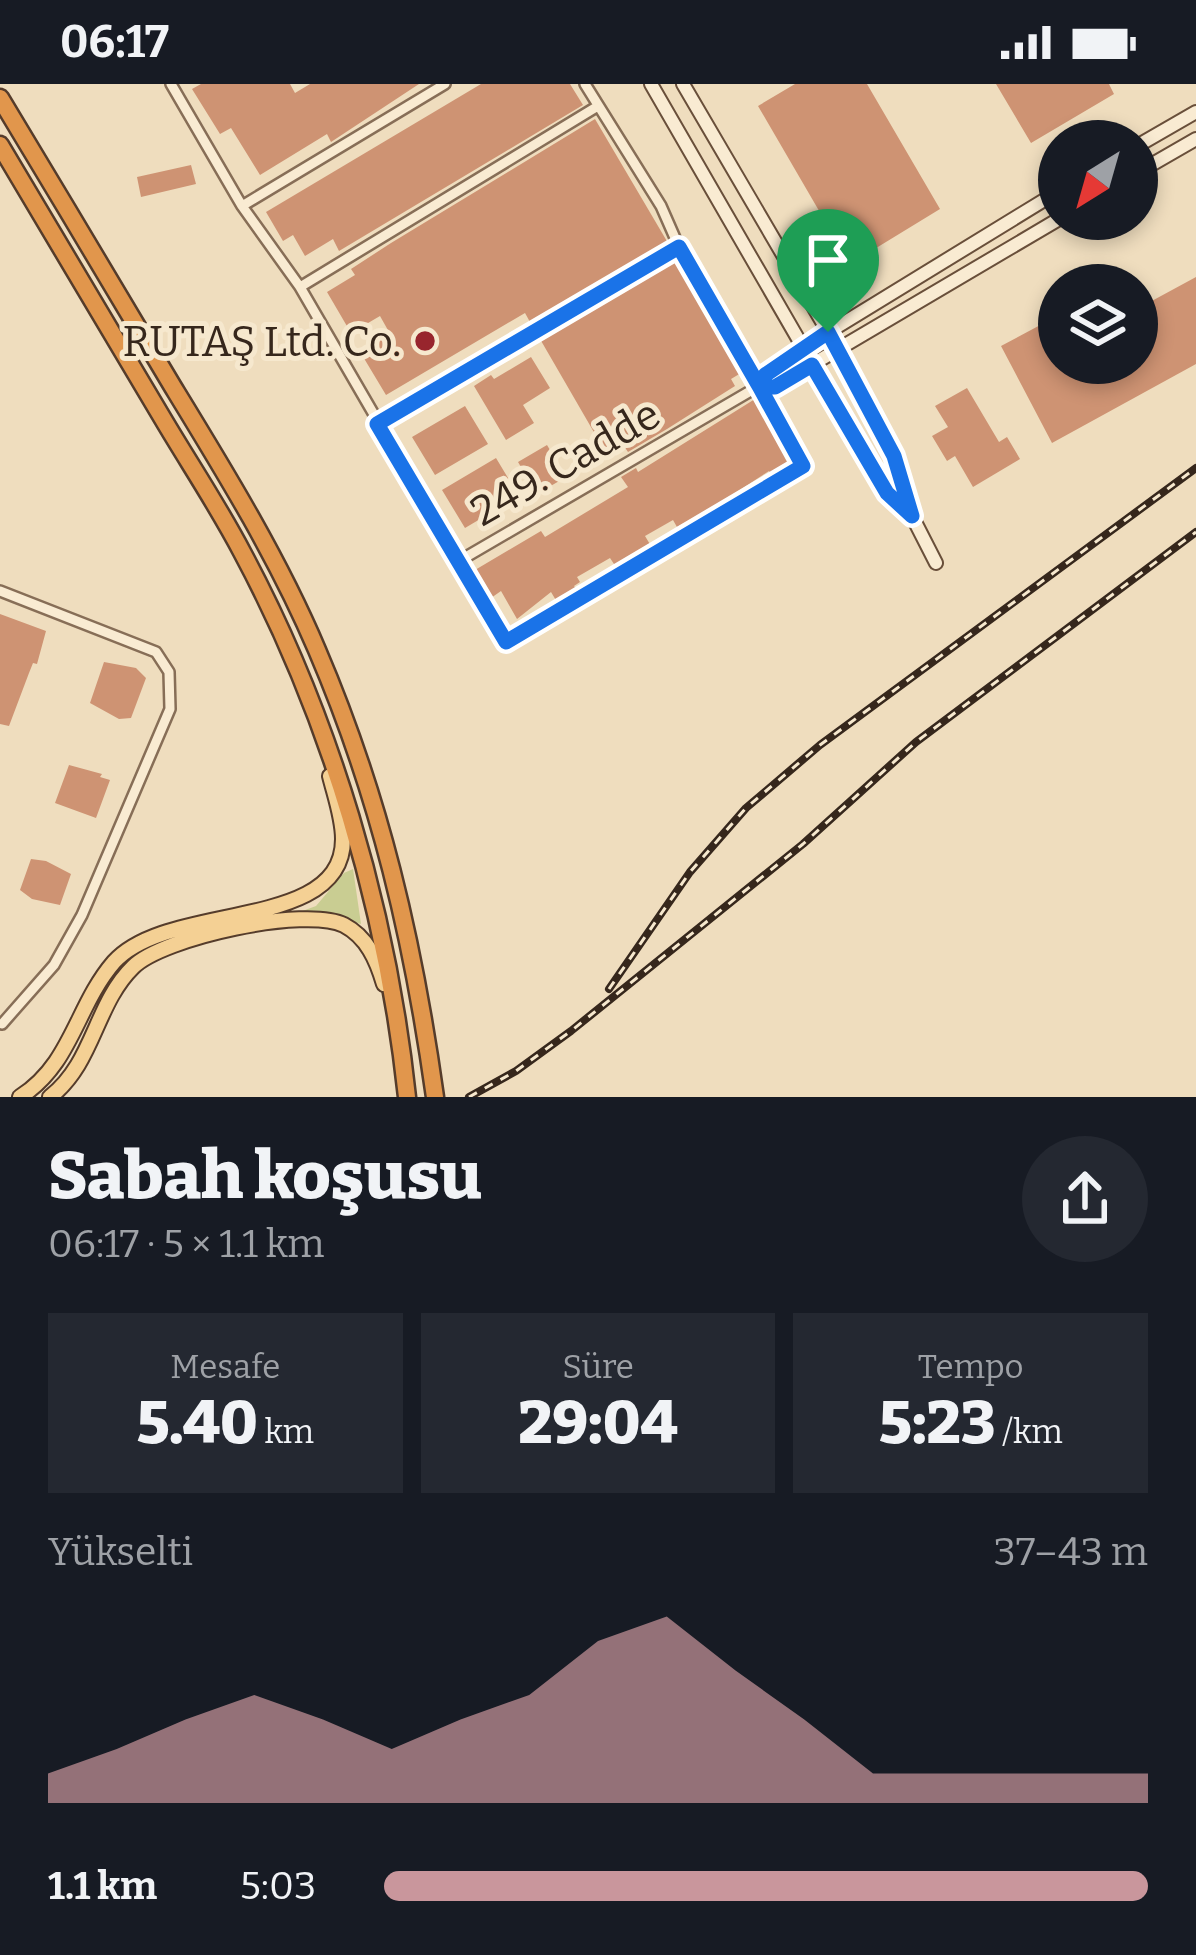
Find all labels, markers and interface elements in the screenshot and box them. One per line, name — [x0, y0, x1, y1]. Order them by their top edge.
text: 06:17 — [60, 15, 169, 69]
north arrow — [1038, 120, 1158, 240]
map controls — [1038, 120, 1158, 384]
pin — [777, 209, 879, 332]
icon: arrive — [795, 227, 861, 293]
button: layers — [1038, 264, 1158, 384]
place label: RUTAŞ Ltd. Co. — [122, 317, 401, 367]
marker: RUTAŞ Ltd. Co. — [412, 328, 438, 354]
street label: 249. Cadde — [462, 389, 669, 537]
text: Sabah koşusu — [48, 1136, 482, 1215]
button: share — [1022, 1136, 1148, 1262]
text: 06:17 · 5 × 1.1 km — [48, 1221, 324, 1267]
text: Mesafe — [170, 1347, 280, 1387]
text: Süre — [562, 1347, 634, 1387]
text: Tempo — [918, 1347, 1024, 1387]
text: 5.40 — [137, 1387, 258, 1459]
text: 29:04 — [518, 1387, 678, 1459]
text: 5:23 — [879, 1387, 996, 1459]
text: km — [258, 1412, 314, 1452]
text: /km — [996, 1412, 1063, 1452]
text: Yükselti — [48, 1529, 193, 1575]
text: 37–43 m — [994, 1529, 1148, 1575]
text: 1.1 km — [48, 1863, 157, 1909]
text: 5:03 — [240, 1863, 316, 1909]

